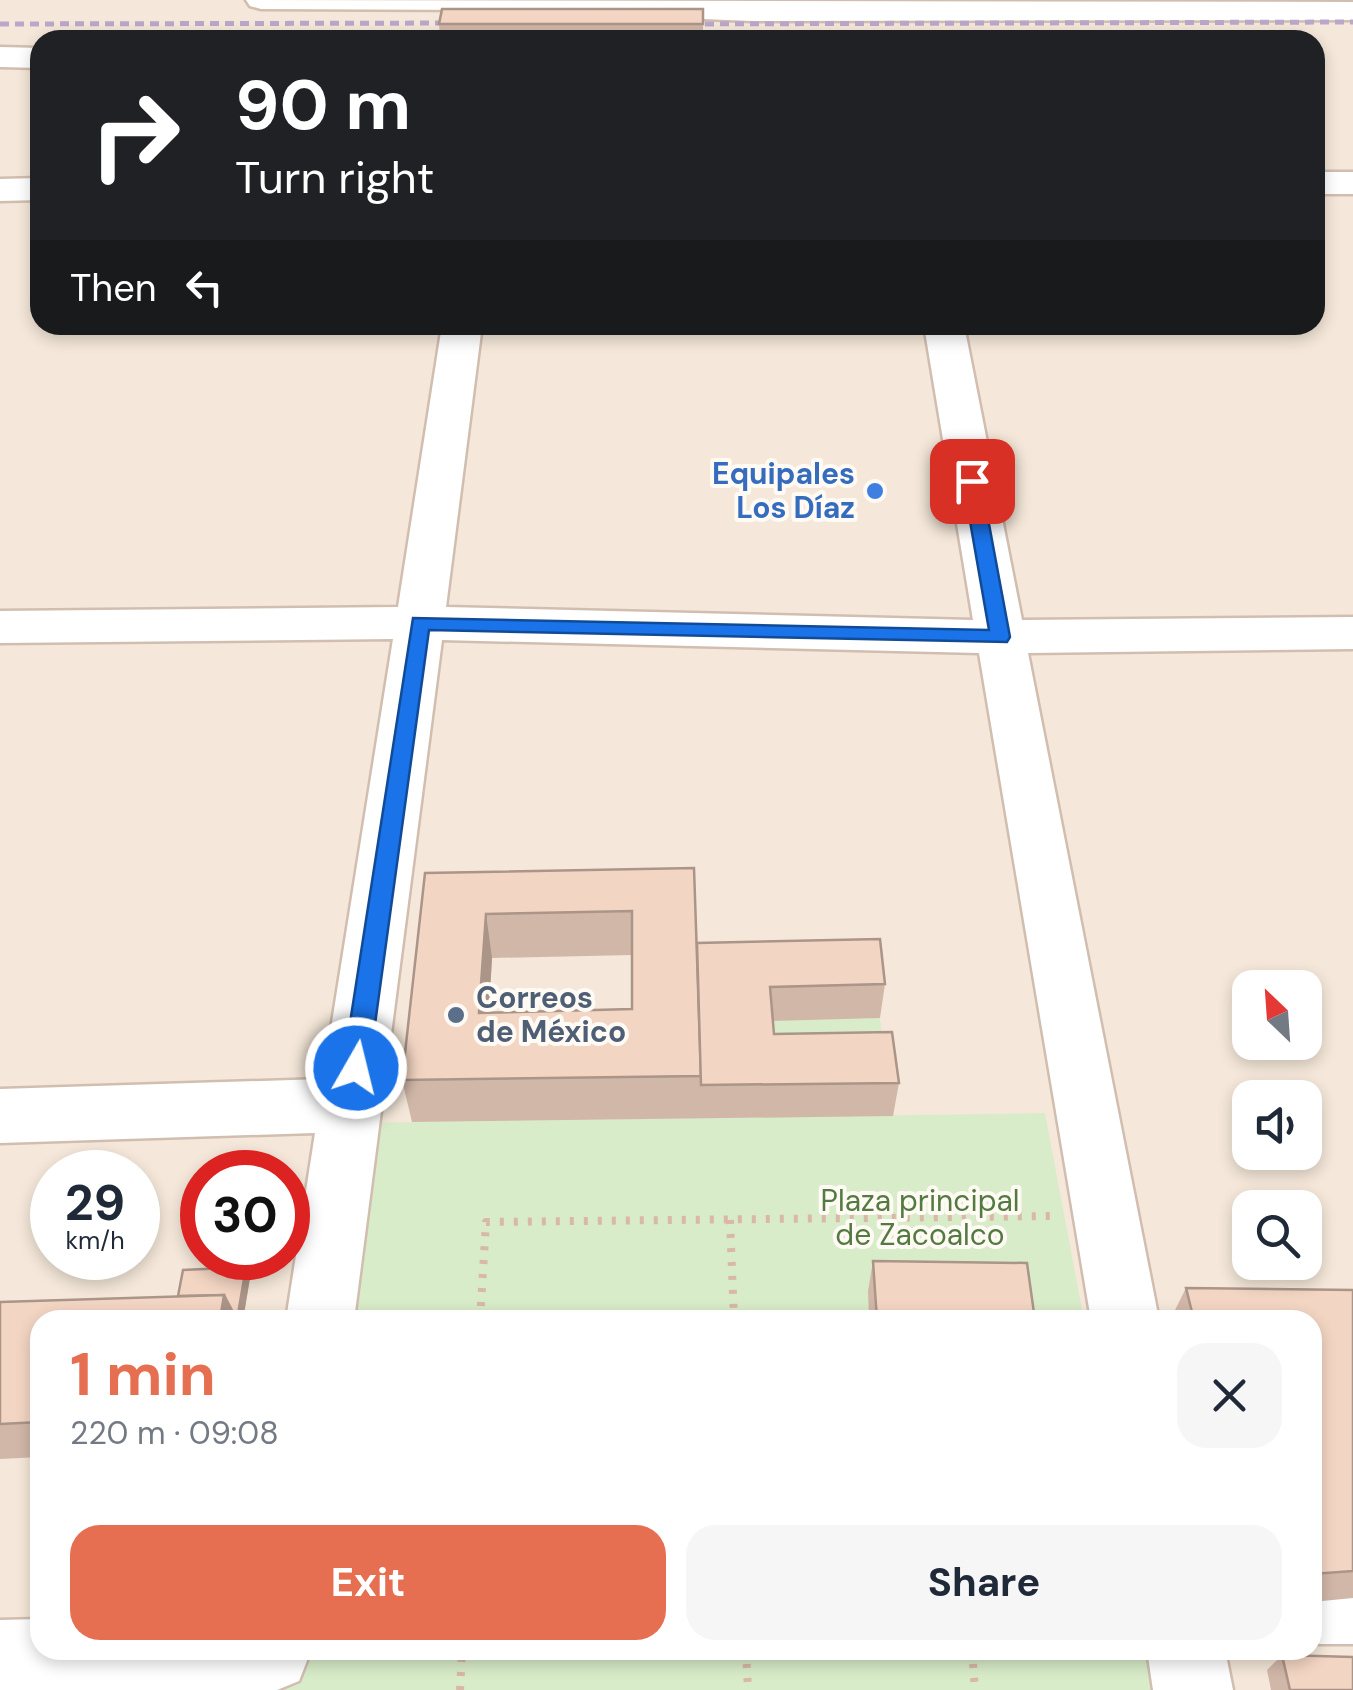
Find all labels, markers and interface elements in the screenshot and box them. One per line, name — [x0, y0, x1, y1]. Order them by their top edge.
text: 90 m — [235, 60, 411, 151]
icon: right — [70, 70, 200, 200]
text: Turn right — [235, 148, 434, 207]
icon: left — [177, 260, 232, 315]
text: Then — [70, 263, 157, 313]
pin — [930, 439, 1015, 524]
place label: Equipales Los Díaz — [712, 454, 855, 527]
icon: arrive — [945, 454, 1000, 509]
marker: Equipales Los Díaz — [864, 480, 886, 502]
north arrow — [1232, 970, 1322, 1060]
map controls — [1232, 970, 1322, 1280]
place label: Correos de México — [476, 978, 626, 1051]
marker: Correos de México — [445, 1004, 467, 1026]
position arrow — [304, 1016, 408, 1120]
button: sound — [1232, 1080, 1322, 1170]
speed limit sign: 30 — [180, 1150, 310, 1280]
text: 29 — [65, 1170, 125, 1236]
park label: Plaza principal de Zacoalco — [821, 1181, 1019, 1254]
button: search — [1232, 1190, 1322, 1280]
text: km/h — [65, 1224, 125, 1257]
text: 1 min — [70, 1335, 216, 1414]
button: close — [1177, 1343, 1282, 1448]
text: 220 m · 09:08 — [70, 1412, 279, 1454]
button: Exit — [70, 1525, 666, 1640]
button: Share — [686, 1525, 1282, 1640]

